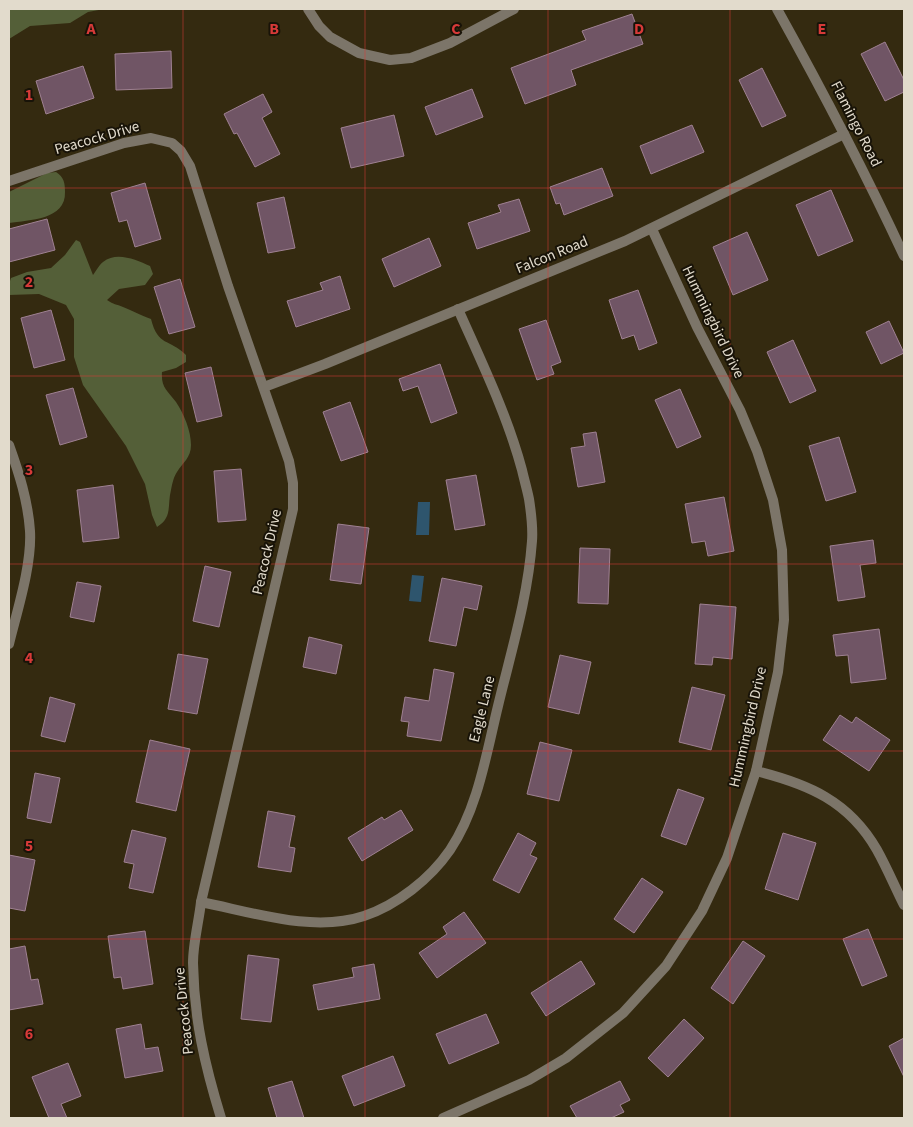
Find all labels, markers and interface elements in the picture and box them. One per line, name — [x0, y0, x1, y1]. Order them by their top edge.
text: A — [85, 18, 96, 40]
text: B — [269, 18, 279, 40]
text: C — [451, 18, 461, 40]
text: D — [634, 18, 644, 40]
text: E — [818, 18, 826, 40]
street label: Flamingo Road — [825, 77, 887, 171]
text: 1 — [25, 84, 33, 106]
street label: Peacock Drive — [52, 116, 142, 160]
street label: Falcon Road — [513, 231, 591, 279]
street label: Hummingbird Drive — [677, 262, 749, 382]
text: 2 — [25, 271, 33, 293]
text: 3 — [25, 459, 33, 481]
street label: Peacock Drive — [247, 507, 287, 597]
text: 4 — [25, 647, 34, 669]
street label: Hummingbird Drive — [724, 665, 772, 789]
street label: Eagle Lane — [464, 674, 500, 744]
text: 5 — [25, 835, 33, 857]
street label: Peacock Drive — [169, 966, 199, 1056]
text: 6 — [25, 1023, 33, 1045]

